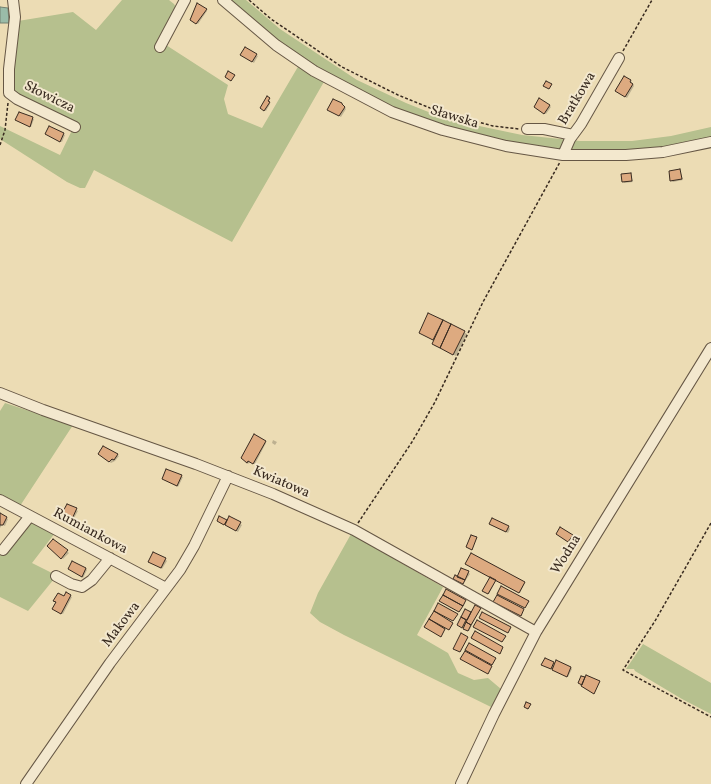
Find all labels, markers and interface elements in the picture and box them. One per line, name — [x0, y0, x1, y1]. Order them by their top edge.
street label: Bratkowa — [556, 69, 600, 129]
street label: Słowicza — [21, 79, 77, 117]
street label: Sławska — [428, 103, 480, 133]
street label: Kwiatowa — [250, 464, 312, 502]
street label: Rumiankowa — [50, 505, 130, 559]
street label: Wodna — [548, 532, 586, 578]
street label: Makowa — [99, 599, 145, 651]

